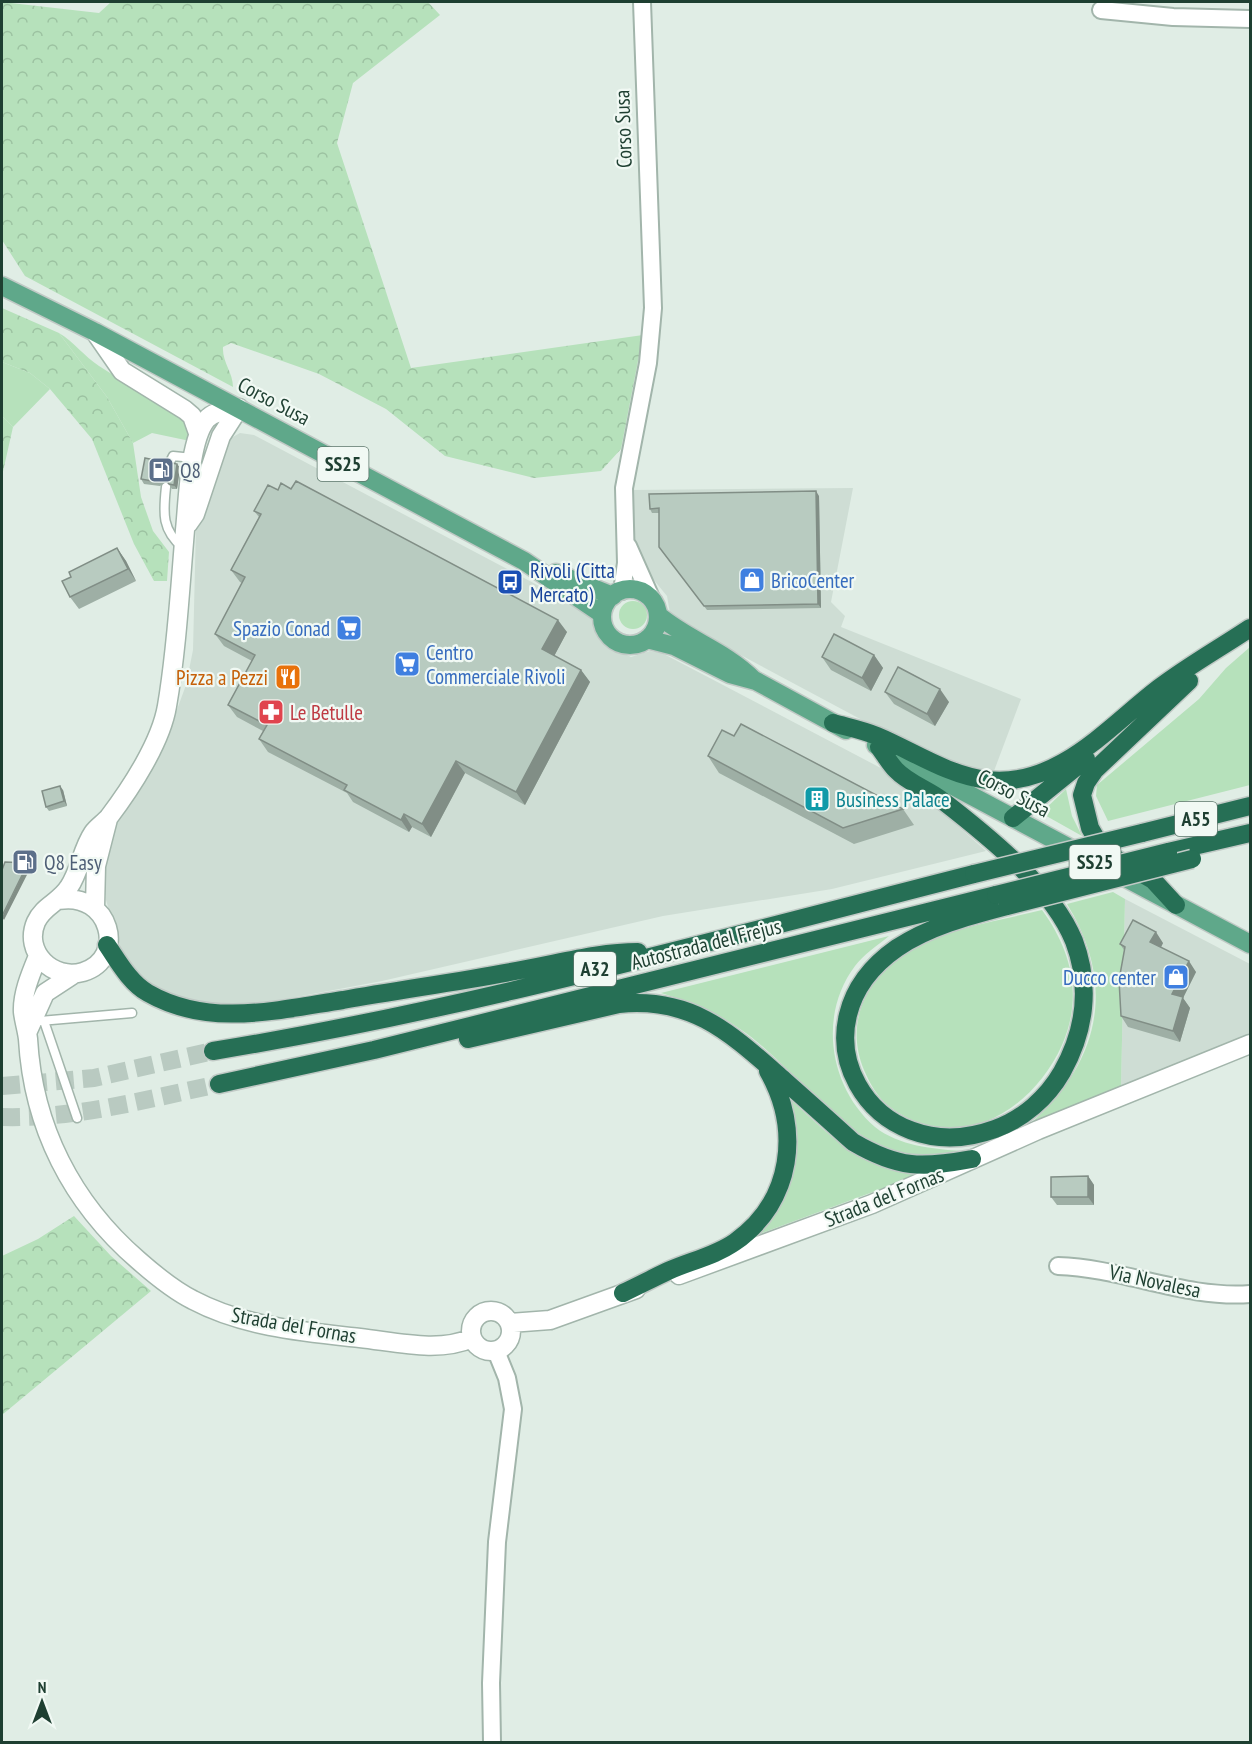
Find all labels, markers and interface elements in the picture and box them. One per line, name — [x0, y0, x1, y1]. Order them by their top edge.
street label: Corso Susa — [608, 90, 638, 168]
street label: Corso Susa — [233, 371, 315, 431]
road number: SS25 — [318, 447, 368, 481]
fuel station icon: Q8 — [146, 455, 176, 485]
place label: Q8 — [180, 457, 201, 484]
place label: Rivoli (Citta Mercato) — [530, 557, 615, 608]
shop icon: BricoCenter — [737, 565, 767, 595]
bus stop icon: Rivoli (Citta Mercato) — [495, 567, 525, 597]
place label: BricoCenter — [771, 567, 855, 594]
supermarket icon: Spazio Conad — [334, 613, 364, 643]
place label: Spazio Conad — [233, 615, 330, 642]
place label: Centro Commerciale Rivoli — [426, 639, 566, 690]
supermarket icon: Centro Commerciale Rivoli — [392, 649, 422, 679]
restaurant icon: Pizza a Pezzi — [273, 662, 303, 692]
place label: Pizza a Pezzi — [176, 664, 268, 691]
pharmacy icon: Le Betulle — [256, 697, 286, 727]
place label: Le Betulle — [290, 699, 363, 726]
street label: Corso Susa — [973, 763, 1055, 823]
building icon: Business Palace — [802, 784, 832, 814]
place label: Business Palace — [836, 786, 950, 813]
road number: A55 — [1175, 802, 1217, 836]
road number: SS25 — [1070, 845, 1120, 879]
fuel station icon: Q8 Easy — [10, 847, 40, 877]
place label: Q8 Easy — [44, 849, 102, 876]
street label: Autostrada del Frejus — [628, 912, 784, 976]
road number: A32 — [574, 952, 616, 986]
shop icon: Ducco center — [1161, 962, 1191, 992]
place label: Ducco center — [1063, 964, 1156, 991]
street label: Strada del Fornas — [820, 1161, 948, 1233]
street label: Via Novalesa — [1106, 1258, 1203, 1304]
street label: Strada del Fornas — [230, 1301, 358, 1349]
north arrow — [12, 1672, 72, 1732]
text: N — [38, 1677, 46, 1697]

